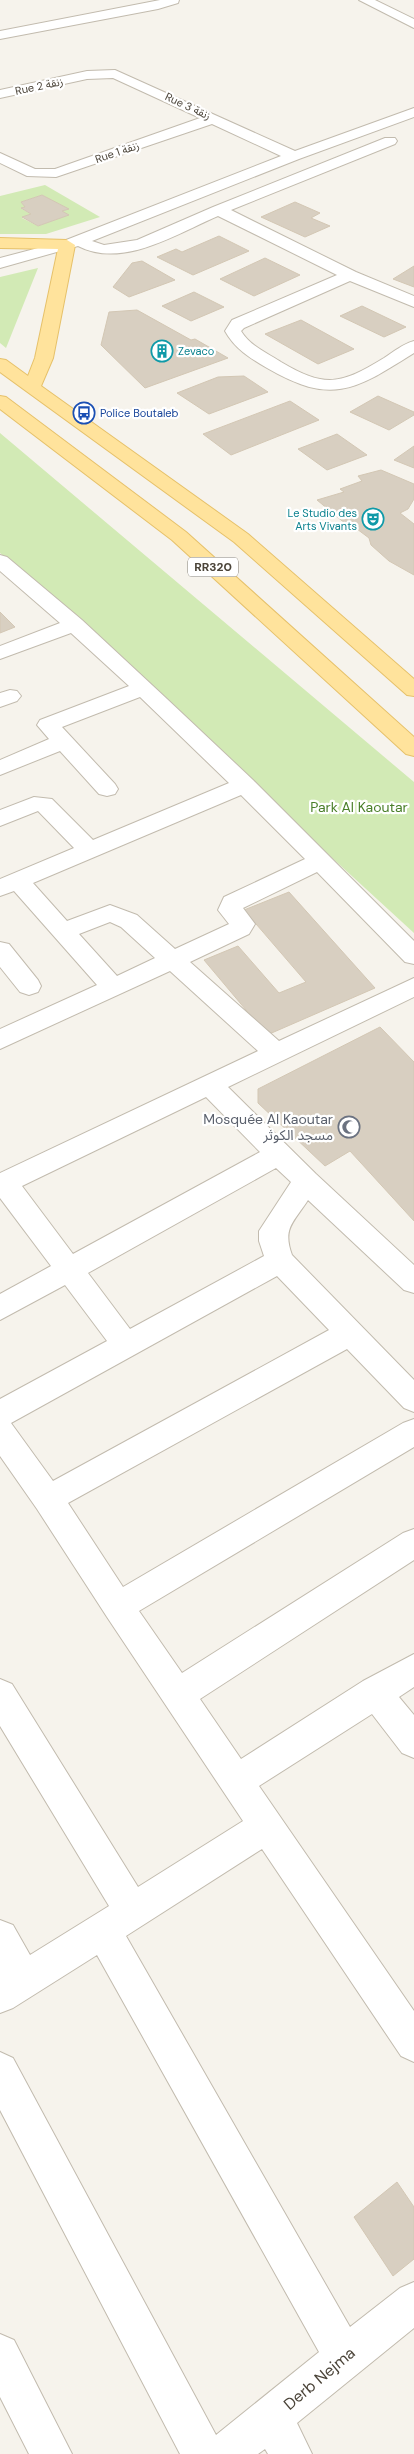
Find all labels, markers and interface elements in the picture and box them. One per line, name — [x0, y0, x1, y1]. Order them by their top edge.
street label: Rue 2 زنقة — [14, 74, 64, 98]
street label: Rue 3 زنقة — [163, 89, 213, 123]
street label: Rue 1 زنقة — [93, 138, 141, 166]
building icon: Zevaco — [150, 339, 174, 363]
place label: Zevaco — [178, 344, 214, 358]
bus stop icon: Police Boutaleb — [72, 401, 96, 425]
place label: Police Boutaleb — [100, 406, 179, 420]
place label: Le Studio des Arts Vivants — [288, 506, 357, 533]
theatre icon: Le Studio des Arts Vivants — [361, 507, 385, 531]
road number: RR320 — [188, 558, 238, 576]
park label: Park Al Kaoutar — [310, 798, 408, 816]
place label: Mosquée Al Kaoutar مسجد الكوثر — [203, 1110, 333, 1144]
mosque icon: Mosquée Al Kaoutar مسجد الكوثر — [337, 1115, 361, 1139]
street label: Derb Nejma — [279, 2342, 360, 2414]

